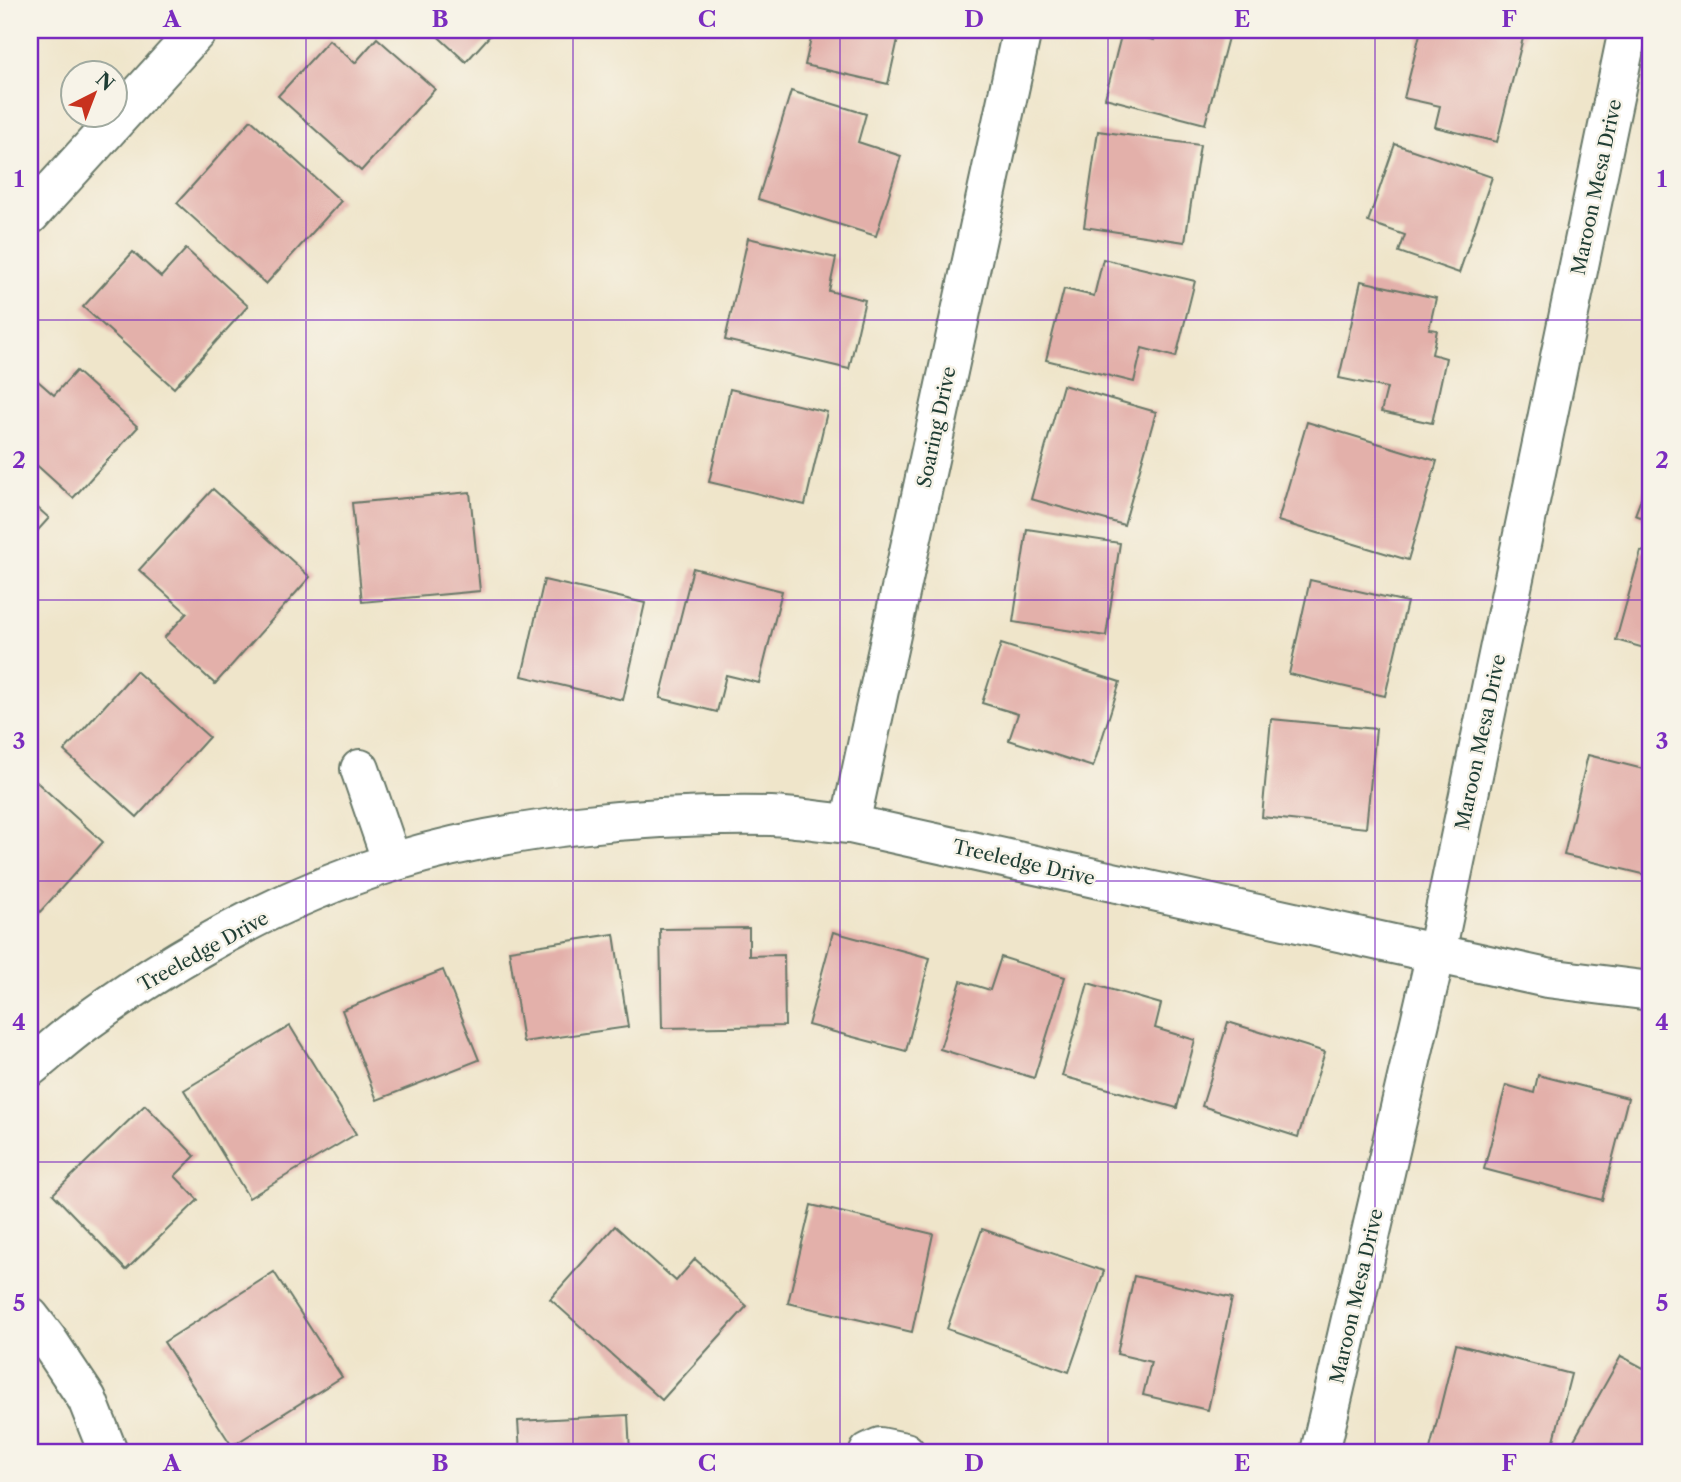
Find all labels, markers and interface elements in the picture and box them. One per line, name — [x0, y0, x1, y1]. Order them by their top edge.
text: A — [162, 5, 182, 33]
text: B — [431, 5, 449, 33]
text: C — [698, 5, 716, 33]
text: D — [964, 5, 984, 33]
text: E — [1234, 5, 1250, 33]
text: F — [1501, 5, 1517, 33]
north arrow — [60, 60, 130, 130]
text: N — [91, 68, 119, 96]
street label: Maroon Mesa Drive — [1567, 97, 1626, 277]
text: 1 — [14, 165, 25, 193]
text: 1 — [1657, 165, 1668, 193]
street label: Soaring Drive — [912, 364, 961, 490]
text: 2 — [12, 446, 26, 474]
text: 2 — [1655, 446, 1669, 474]
street label: Maroon Mesa Drive — [1451, 652, 1510, 832]
text: 3 — [13, 727, 26, 755]
text: 3 — [1656, 727, 1669, 755]
street label: Treeledge Drive — [951, 835, 1097, 890]
street label: Treeledge Drive — [134, 906, 272, 997]
text: 4 — [12, 1008, 26, 1036]
text: 4 — [1655, 1008, 1669, 1036]
street label: Maroon Mesa Drive — [1325, 1206, 1388, 1386]
text: 5 — [13, 1289, 25, 1317]
text: 5 — [1656, 1289, 1668, 1317]
text: A — [162, 1449, 182, 1477]
text: B — [431, 1449, 449, 1477]
text: C — [698, 1449, 716, 1477]
text: D — [964, 1449, 984, 1477]
text: E — [1234, 1449, 1250, 1477]
text: F — [1501, 1449, 1517, 1477]

